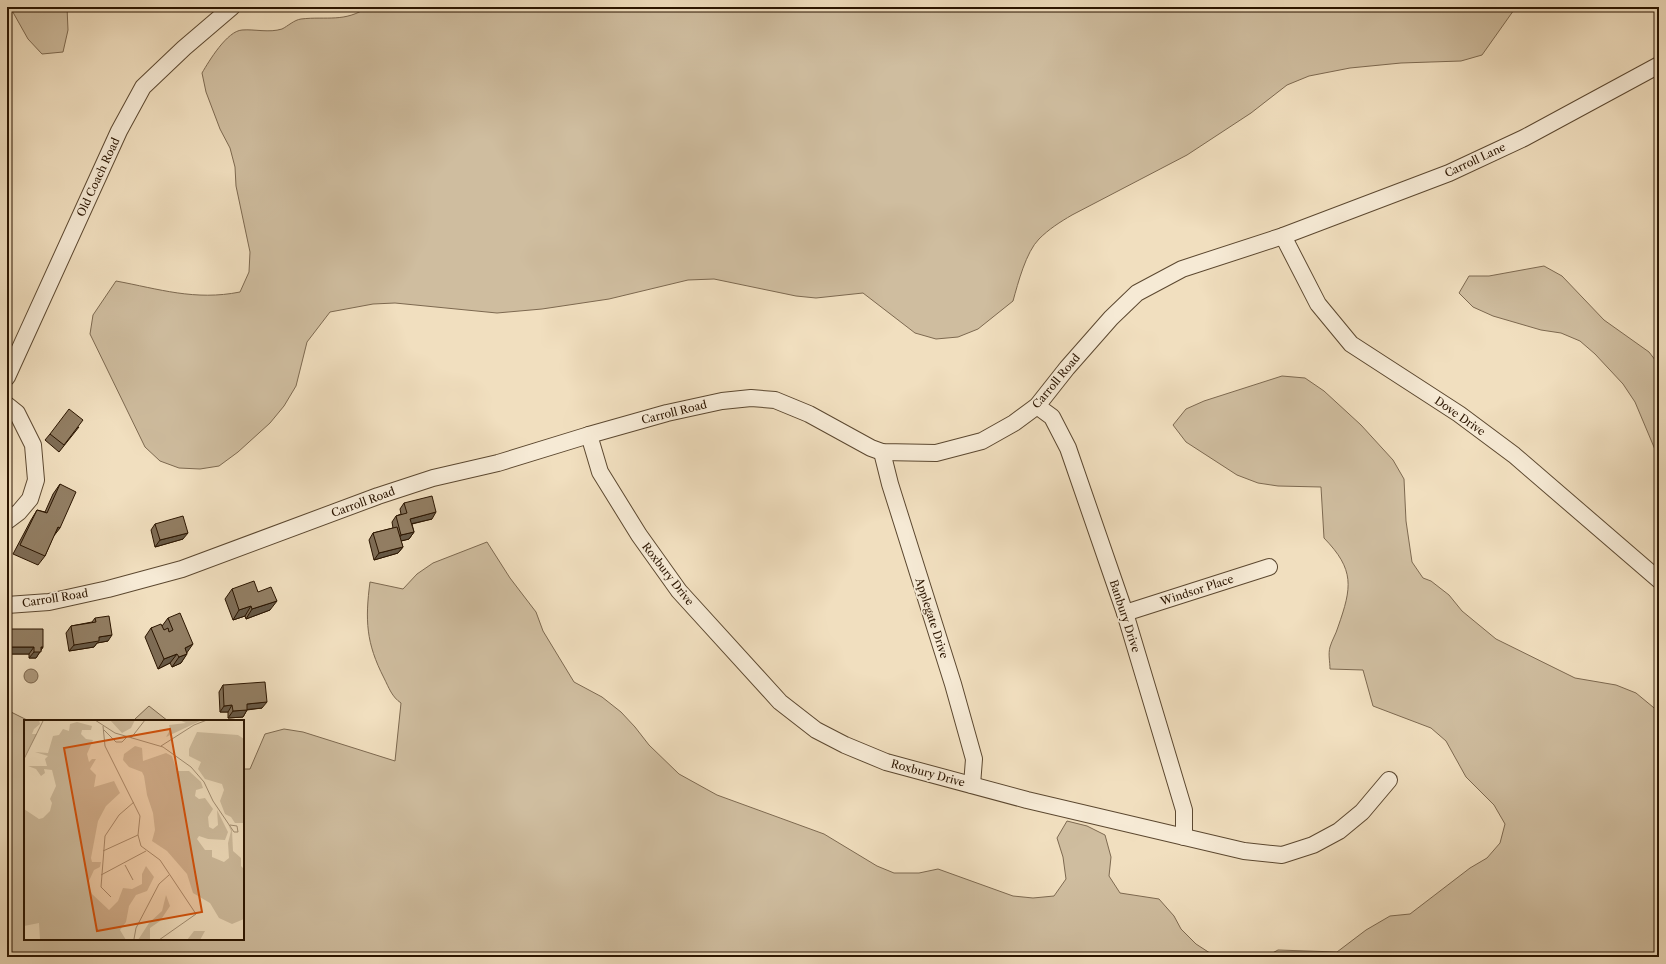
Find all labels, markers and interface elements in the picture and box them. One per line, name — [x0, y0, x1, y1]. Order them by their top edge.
street label: Old Coach Road — [74, 135, 123, 219]
street label: Carroll Lane — [1442, 140, 1508, 180]
street label: Carroll Road — [1029, 351, 1083, 411]
street label: Dove Drive — [1432, 393, 1488, 439]
street label: Carroll Road — [640, 397, 708, 427]
street label: Carroll Road — [329, 484, 397, 520]
street label: Roxbury Drive — [639, 540, 697, 608]
street label: Windsor Place — [1158, 572, 1235, 609]
street label: Applegate Drive — [912, 575, 952, 660]
street label: Banbury Drive — [1107, 578, 1143, 654]
street label: Carroll Road — [21, 586, 89, 610]
inset map — [24, 720, 244, 940]
street label: Roxbury Drive — [889, 756, 967, 790]

